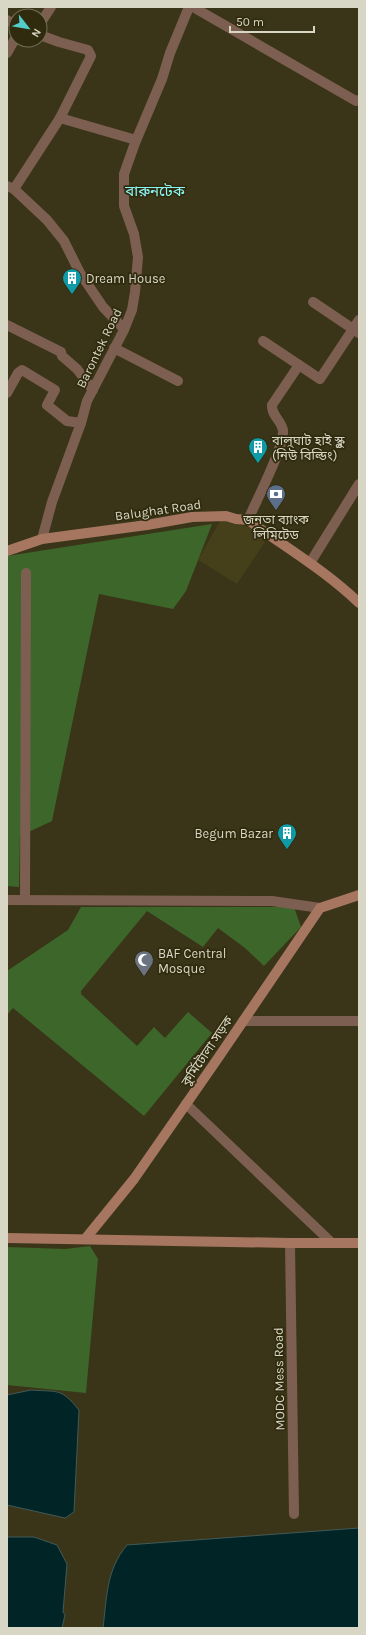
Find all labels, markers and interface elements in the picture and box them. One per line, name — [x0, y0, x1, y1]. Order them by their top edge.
north arrow — [8, 8, 48, 48]
scale bar — [230, 8, 314, 34]
text: 50 m — [236, 15, 264, 29]
text: N — [29, 26, 44, 40]
district label: বারুনটেক — [124, 182, 186, 200]
building icon: Dream House — [61, 267, 83, 295]
place label: Dream House — [86, 271, 166, 286]
street label: Barontek Road — [73, 306, 125, 390]
place label: বালুঘাট হাই স্কুল (নিউ বিল্ডিং) — [271, 433, 345, 463]
building icon: বালুঘাট হাই স্কুল (নিউ বিল্ডিং) — [247, 436, 269, 464]
bank icon: জনতা ব্যাংক লিমিটেড — [265, 483, 287, 511]
street label: Balughat Road — [114, 497, 202, 523]
place label: জনতা ব্যাংক লিমিটেড — [242, 512, 309, 542]
building icon: Begum Bazar — [276, 822, 298, 850]
place label: Begum Bazar — [195, 826, 273, 841]
place label: BAF Central Mosque — [158, 946, 226, 977]
mosque icon: BAF Central Mosque — [133, 949, 155, 977]
street label: কুর্মিটোলা সড়ক — [178, 1013, 237, 1090]
street label: MODC Mess Road — [271, 1327, 287, 1431]

